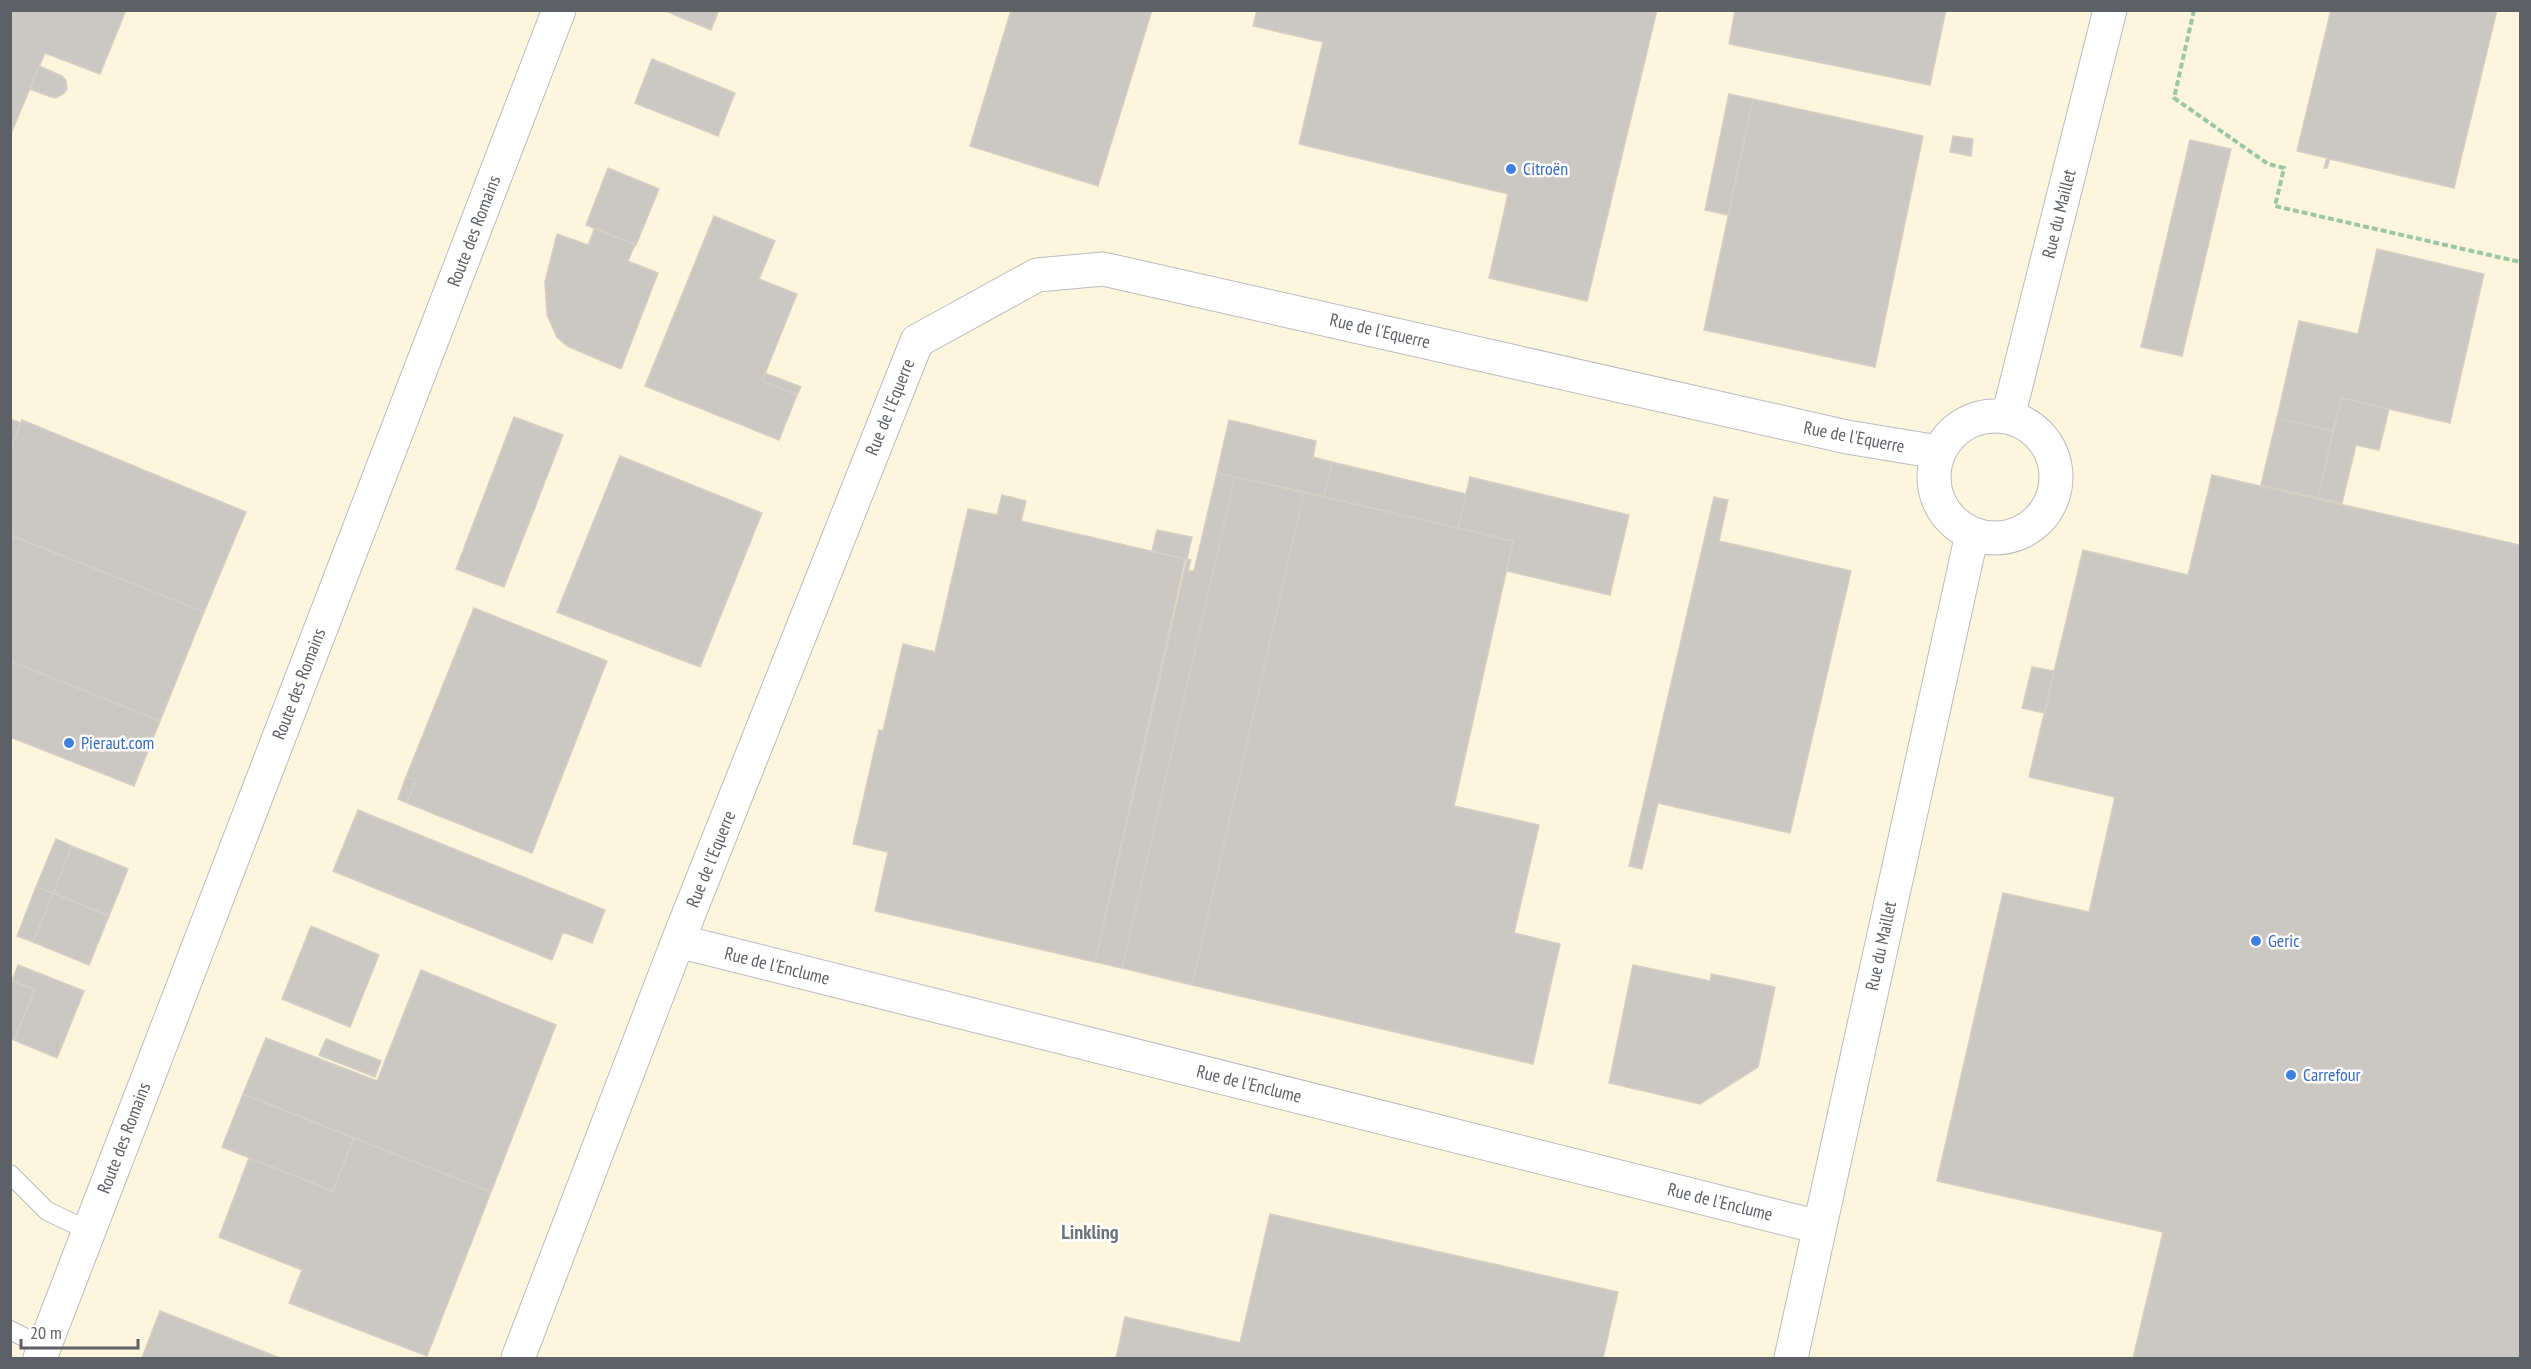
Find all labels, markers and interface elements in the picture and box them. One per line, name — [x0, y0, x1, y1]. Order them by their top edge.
place label: Citroën — [1523, 157, 1568, 180]
marker: Citroën — [1504, 162, 1518, 176]
street label: Rue du Maillet — [2036, 167, 2081, 261]
street label: Route des Romains — [442, 172, 505, 290]
street label: Rue de l'Equerre — [1328, 308, 1433, 353]
street label: Rue de l'Equerre — [860, 355, 919, 459]
street label: Rue de l'Equerre — [1802, 415, 1906, 458]
street label: Route des Romains — [267, 625, 330, 743]
place label: Pieraut.com — [81, 731, 154, 754]
marker: Pieraut.com — [62, 736, 76, 750]
street label: Rue de l'Equerre — [681, 807, 740, 911]
street label: Rue du Maillet — [1860, 899, 1901, 993]
place label: Geric — [2268, 929, 2300, 952]
marker: Geric — [2249, 934, 2263, 948]
street label: Rue de l'Enclume — [722, 941, 832, 990]
street label: Rue de l'Enclume — [1194, 1059, 1304, 1108]
place label: Carrefour — [2303, 1063, 2361, 1086]
marker: Carrefour — [2284, 1068, 2298, 1082]
street label: Route des Romains — [92, 1079, 155, 1197]
street label: Rue de l'Enclume — [1665, 1177, 1775, 1226]
district label: Linkling — [1061, 1219, 1119, 1245]
scale bar — [21, 1312, 138, 1350]
text: 20 m — [30, 1321, 62, 1344]

